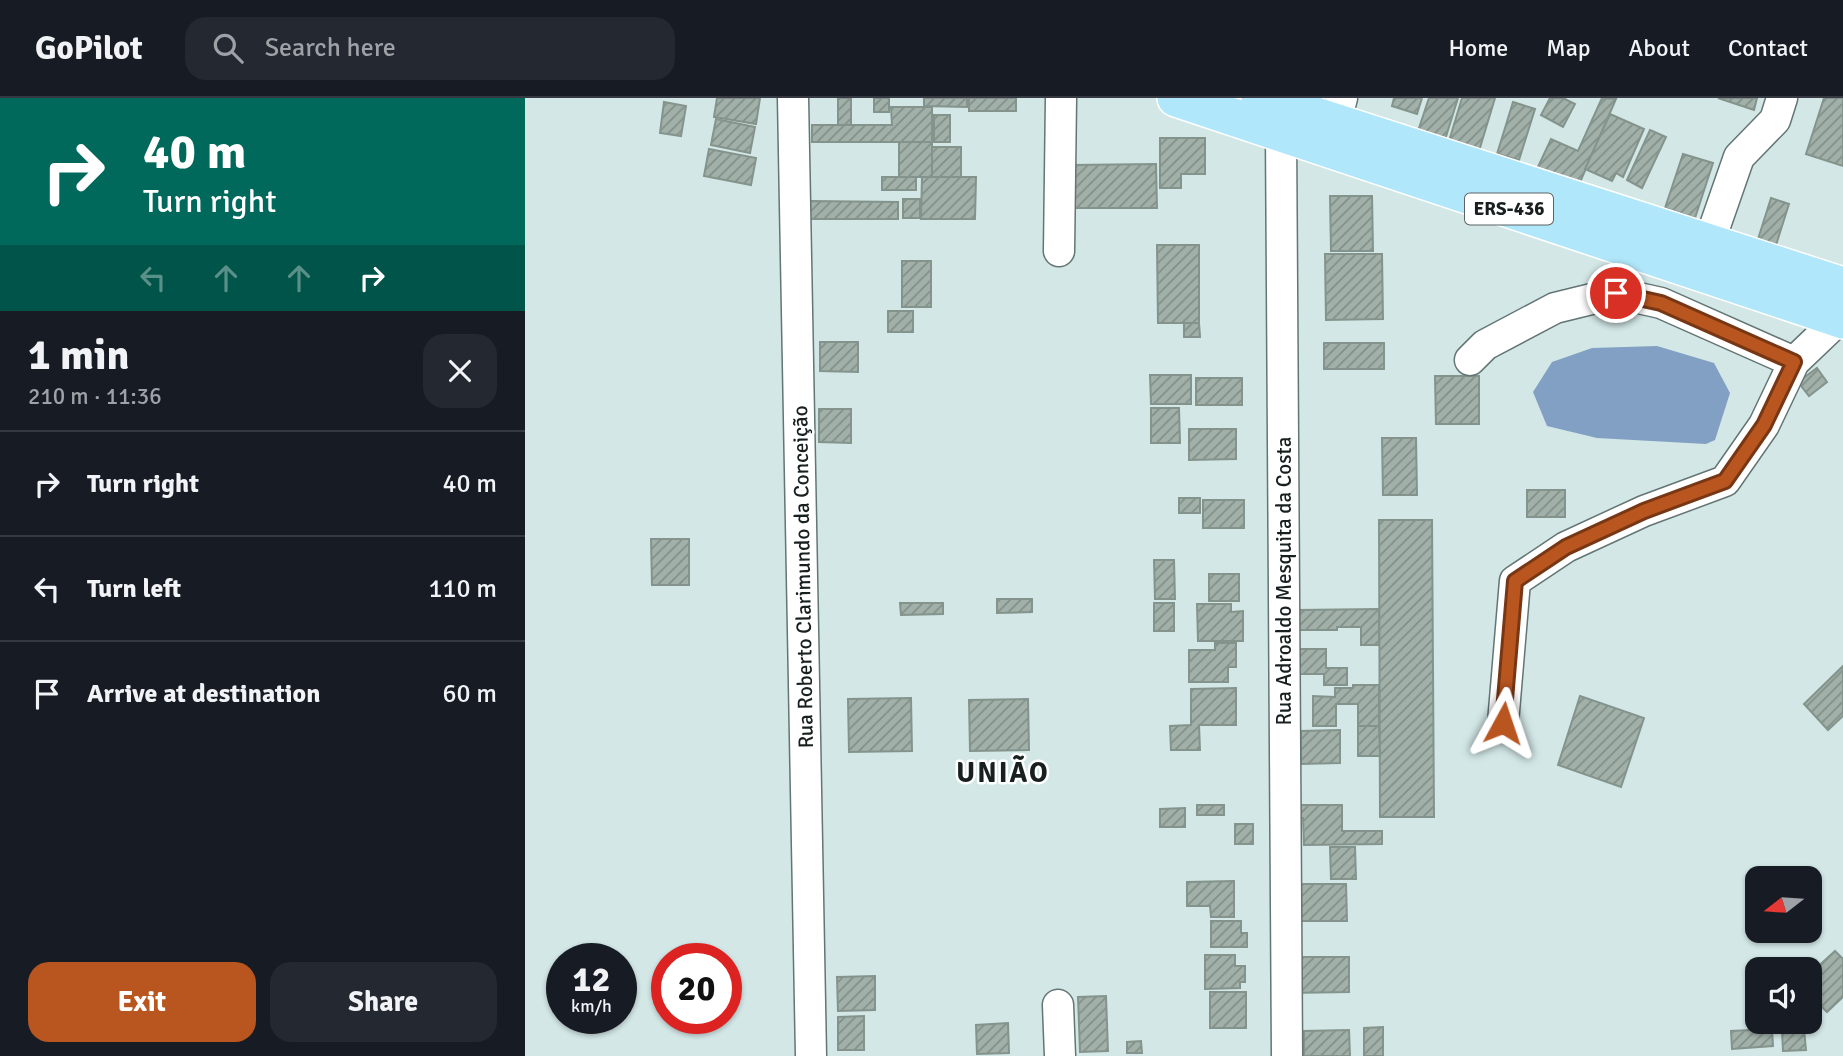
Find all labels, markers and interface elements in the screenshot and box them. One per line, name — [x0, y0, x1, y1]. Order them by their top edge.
search box — [185, 17, 675, 80]
text: GoPilot — [35, 28, 143, 69]
icon: search — [209, 29, 247, 67]
text: Search here — [265, 32, 396, 64]
text: Home — [1448, 33, 1508, 63]
text: Map — [1546, 33, 1591, 63]
text: About — [1629, 33, 1690, 63]
text: Contact — [1728, 33, 1808, 63]
text: 40 m — [143, 122, 246, 182]
icon: right — [28, 126, 119, 217]
text: Turn right — [143, 182, 276, 221]
road number: ERS-436 — [1465, 194, 1553, 225]
icon: left — [134, 259, 172, 297]
icon: ahead — [207, 259, 245, 297]
icon: ahead — [280, 259, 318, 297]
icon: right — [353, 259, 391, 297]
pin — [1586, 263, 1646, 323]
icon: arrive — [1597, 274, 1635, 312]
text: 1 min — [28, 330, 129, 381]
button: close — [423, 334, 497, 408]
text: 210 m · 11:36 — [28, 382, 162, 411]
street label: Rua Roberto Clarimundo da Conceição — [787, 405, 819, 749]
street label: Rua Adroaldo Mesquita da Costa — [1271, 437, 1297, 725]
icon: right — [28, 465, 66, 503]
text: Turn right — [87, 468, 199, 500]
text: 40 m — [442, 468, 497, 500]
icon: left — [28, 570, 66, 608]
text: Turn left — [87, 573, 181, 605]
text: 110 m — [428, 573, 497, 605]
icon: arrive — [28, 675, 66, 713]
text: Arrive at destination — [87, 678, 320, 710]
text: 60 m — [442, 678, 497, 710]
position arrow — [1466, 686, 1540, 760]
district label: UNIÃO — [956, 755, 1050, 790]
north arrow — [1745, 866, 1822, 943]
map controls — [1745, 866, 1822, 1034]
speed limit sign: 20 — [651, 943, 742, 1034]
button: sound — [1745, 957, 1822, 1034]
text: 12 — [573, 958, 610, 1001]
button: Exit — [28, 962, 256, 1042]
button: Share — [270, 962, 497, 1042]
text: km/h — [571, 995, 612, 1017]

